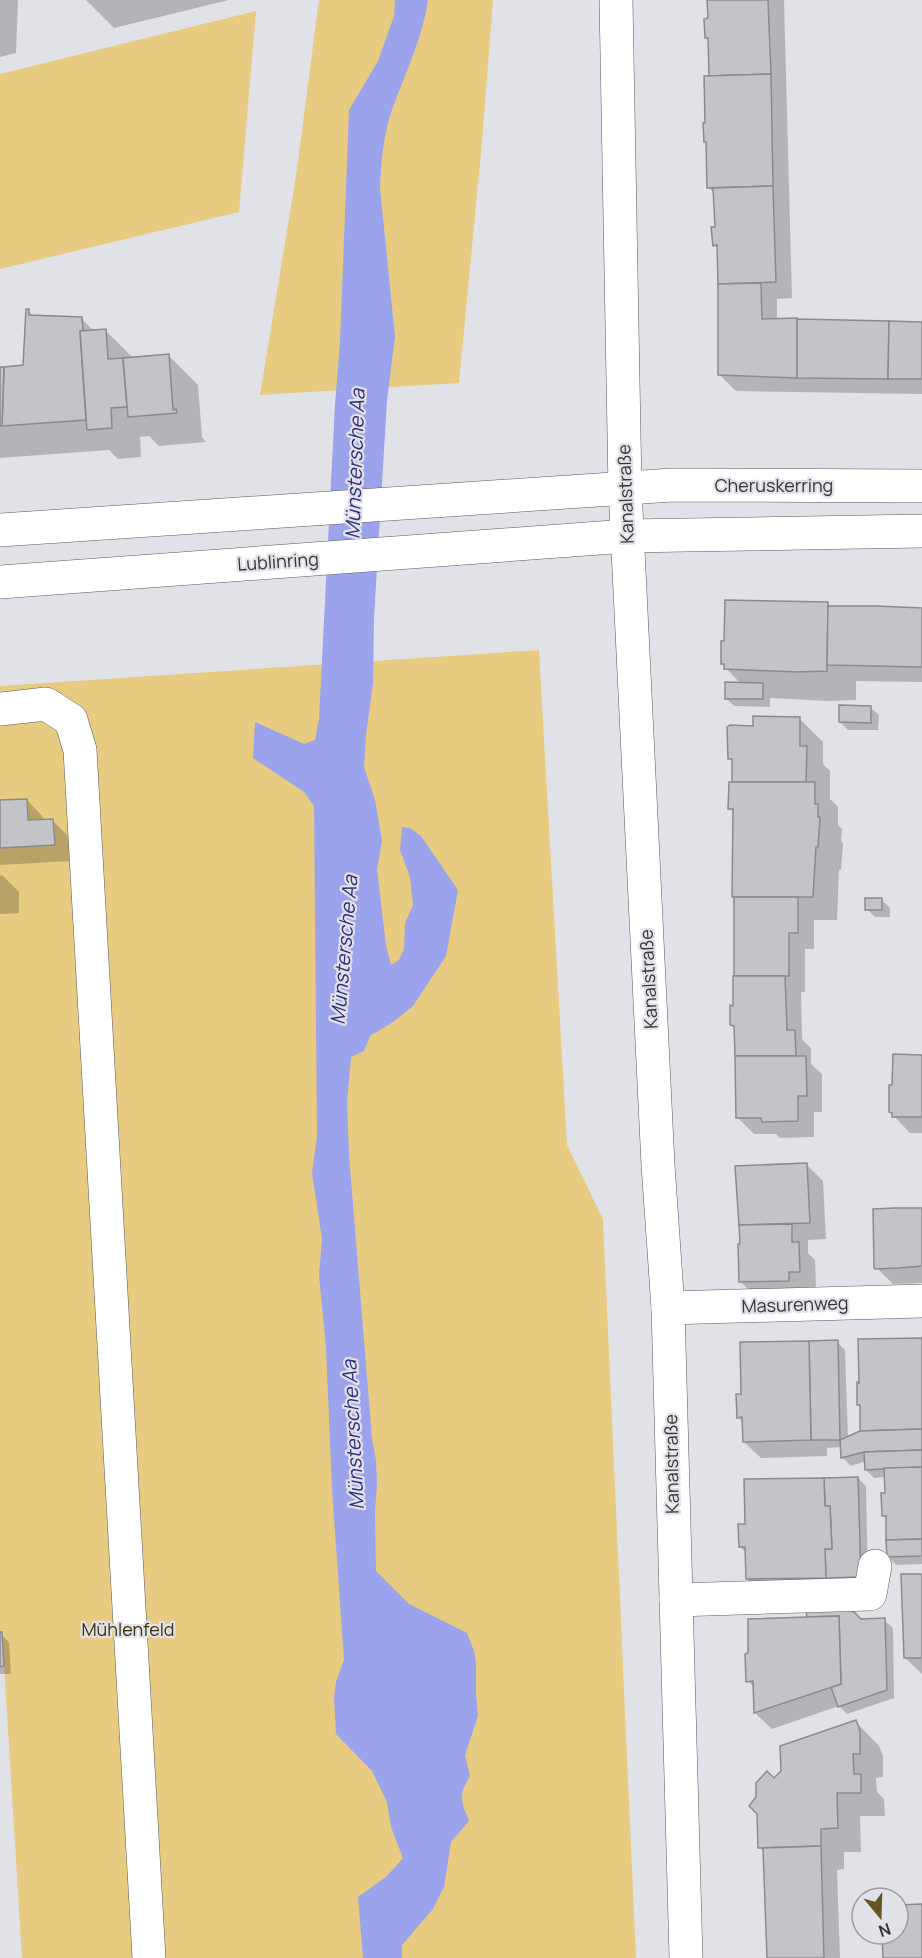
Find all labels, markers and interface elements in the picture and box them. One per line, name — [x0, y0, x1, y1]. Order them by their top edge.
water label: Münstersche Aa — [338, 388, 371, 539]
street label: Kanalstraße — [611, 444, 639, 544]
street label: Cheruskerring — [715, 473, 833, 497]
street label: Lublinring — [236, 546, 320, 576]
water label: Münstersche Aa — [324, 873, 364, 1026]
street label: Kanalstraße — [633, 929, 663, 1029]
street label: Masurenweg — [741, 1290, 849, 1318]
water label: Münstersche Aa — [335, 1358, 370, 1511]
street label: Kanalstraße — [658, 1414, 684, 1514]
park label: Mühlenfeld — [81, 1617, 175, 1641]
north arrow — [850, 1886, 910, 1946]
text: N — [876, 1918, 894, 1942]

